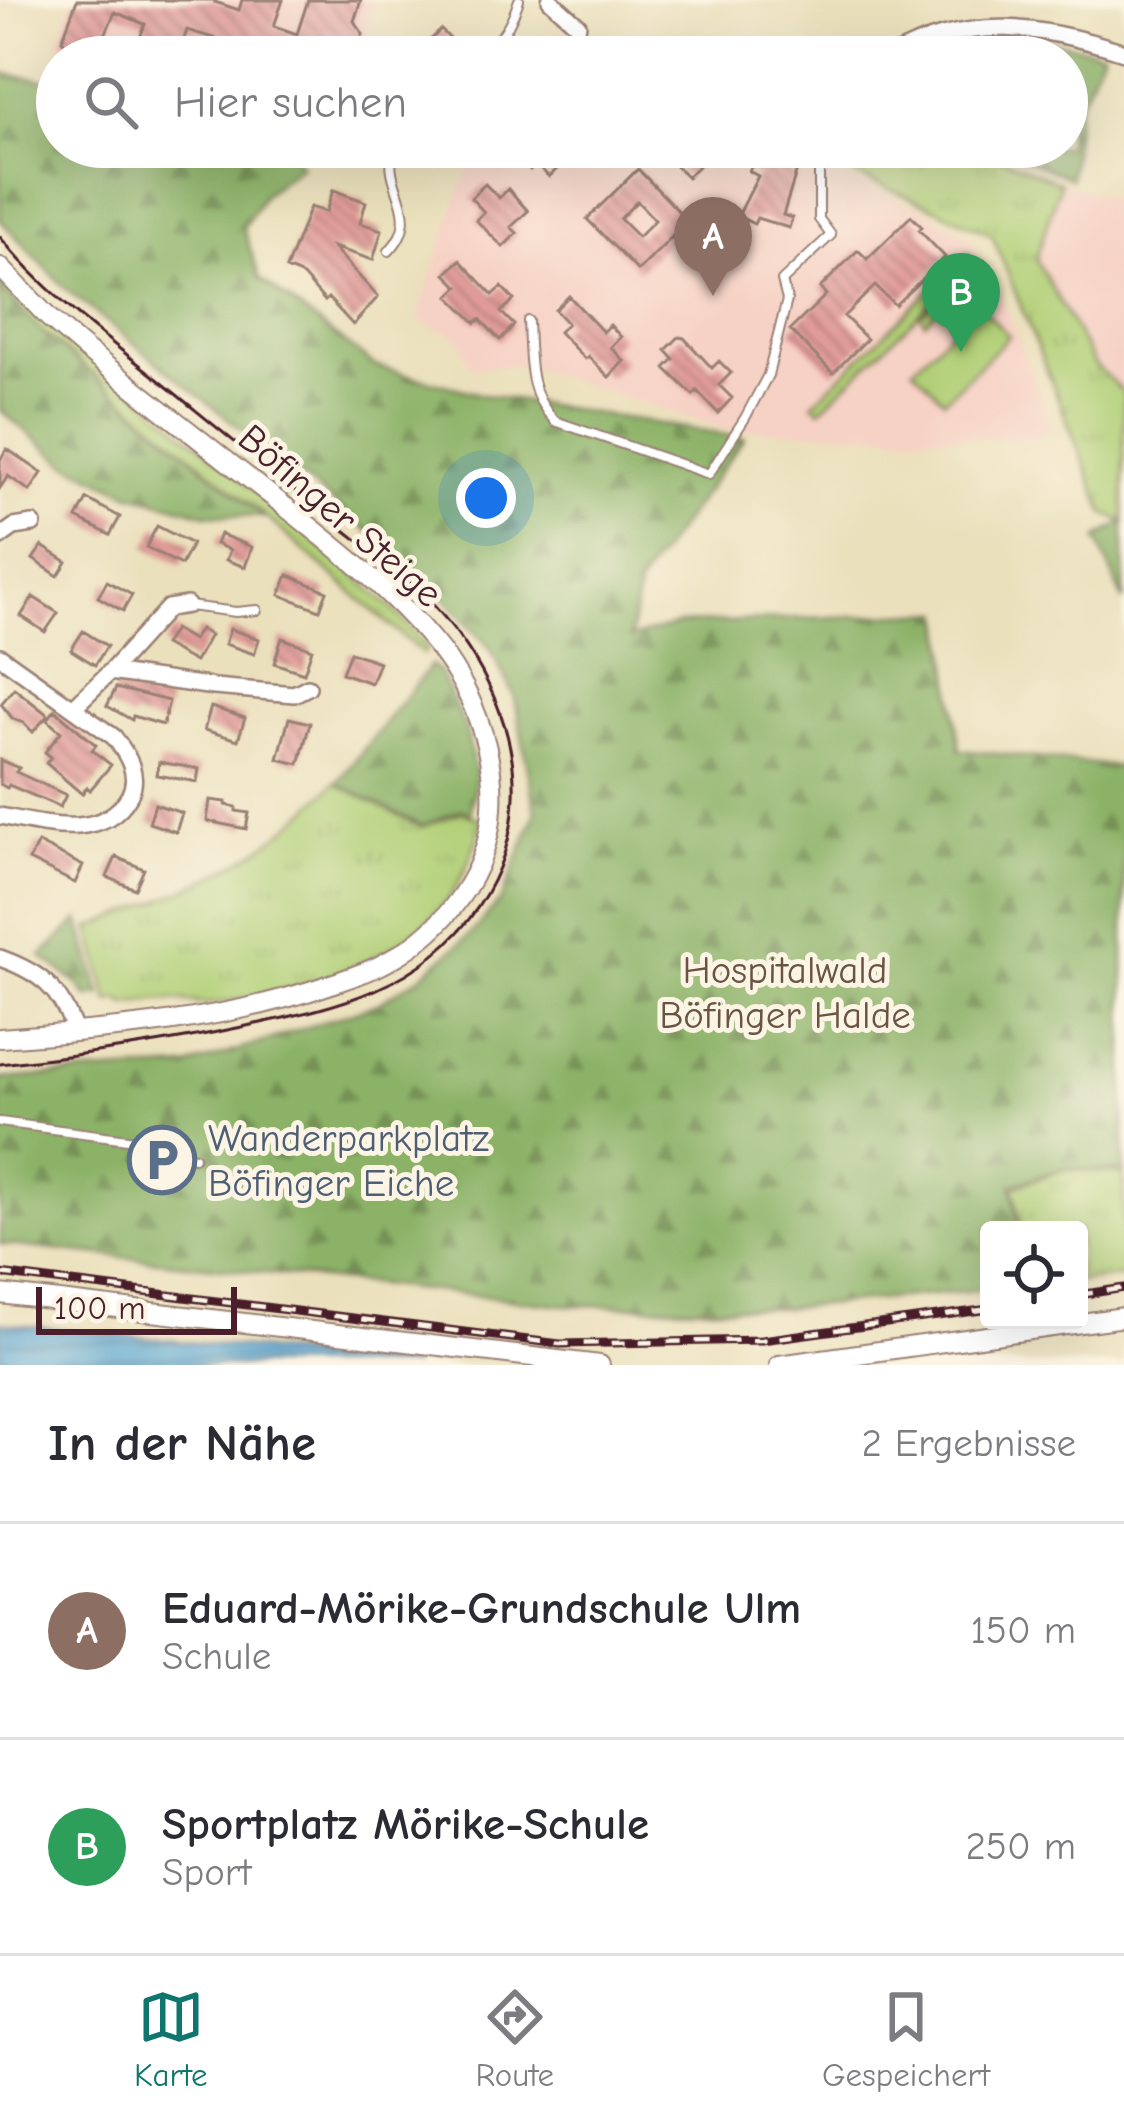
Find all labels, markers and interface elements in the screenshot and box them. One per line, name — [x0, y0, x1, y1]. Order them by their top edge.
search box — [36, 36, 1088, 168]
icon: search — [78, 69, 144, 135]
text: Hier suchen — [174, 76, 407, 128]
pin: A — [674, 197, 752, 296]
pin: B — [922, 253, 1000, 352]
street label: Böfinger Steige — [229, 415, 451, 617]
your location — [456, 468, 516, 528]
park label: Hospitalwald Böfinger Halde — [659, 948, 911, 1038]
place label: Wanderparkplatz Böfinger Eiche — [208, 1116, 489, 1206]
parking icon: Wanderparkplatz Böfinger Eiche — [127, 1125, 197, 1195]
map controls — [980, 1221, 1088, 1329]
button: locate — [980, 1221, 1088, 1329]
scale bar — [36, 1281, 237, 1334]
text: 100 m — [54, 1289, 146, 1327]
text: In der Nähe — [48, 1414, 316, 1473]
text: 2 Ergebnisse — [861, 1421, 1076, 1466]
text: Eduard-Mörike-Grundschule Ulm — [162, 1582, 801, 1634]
text: A — [76, 1608, 98, 1653]
text: 150 m — [970, 1608, 1076, 1653]
text: Schule — [162, 1634, 271, 1679]
text: Sportplatz Mörike-Schule — [162, 1798, 649, 1850]
text: B — [75, 1824, 99, 1869]
text: 250 m — [965, 1824, 1076, 1869]
text: Sport — [162, 1850, 252, 1895]
tab: Karte — [134, 1984, 208, 2094]
tab: Route — [475, 1984, 554, 2094]
tab: Gespeichert — [822, 1984, 990, 2094]

